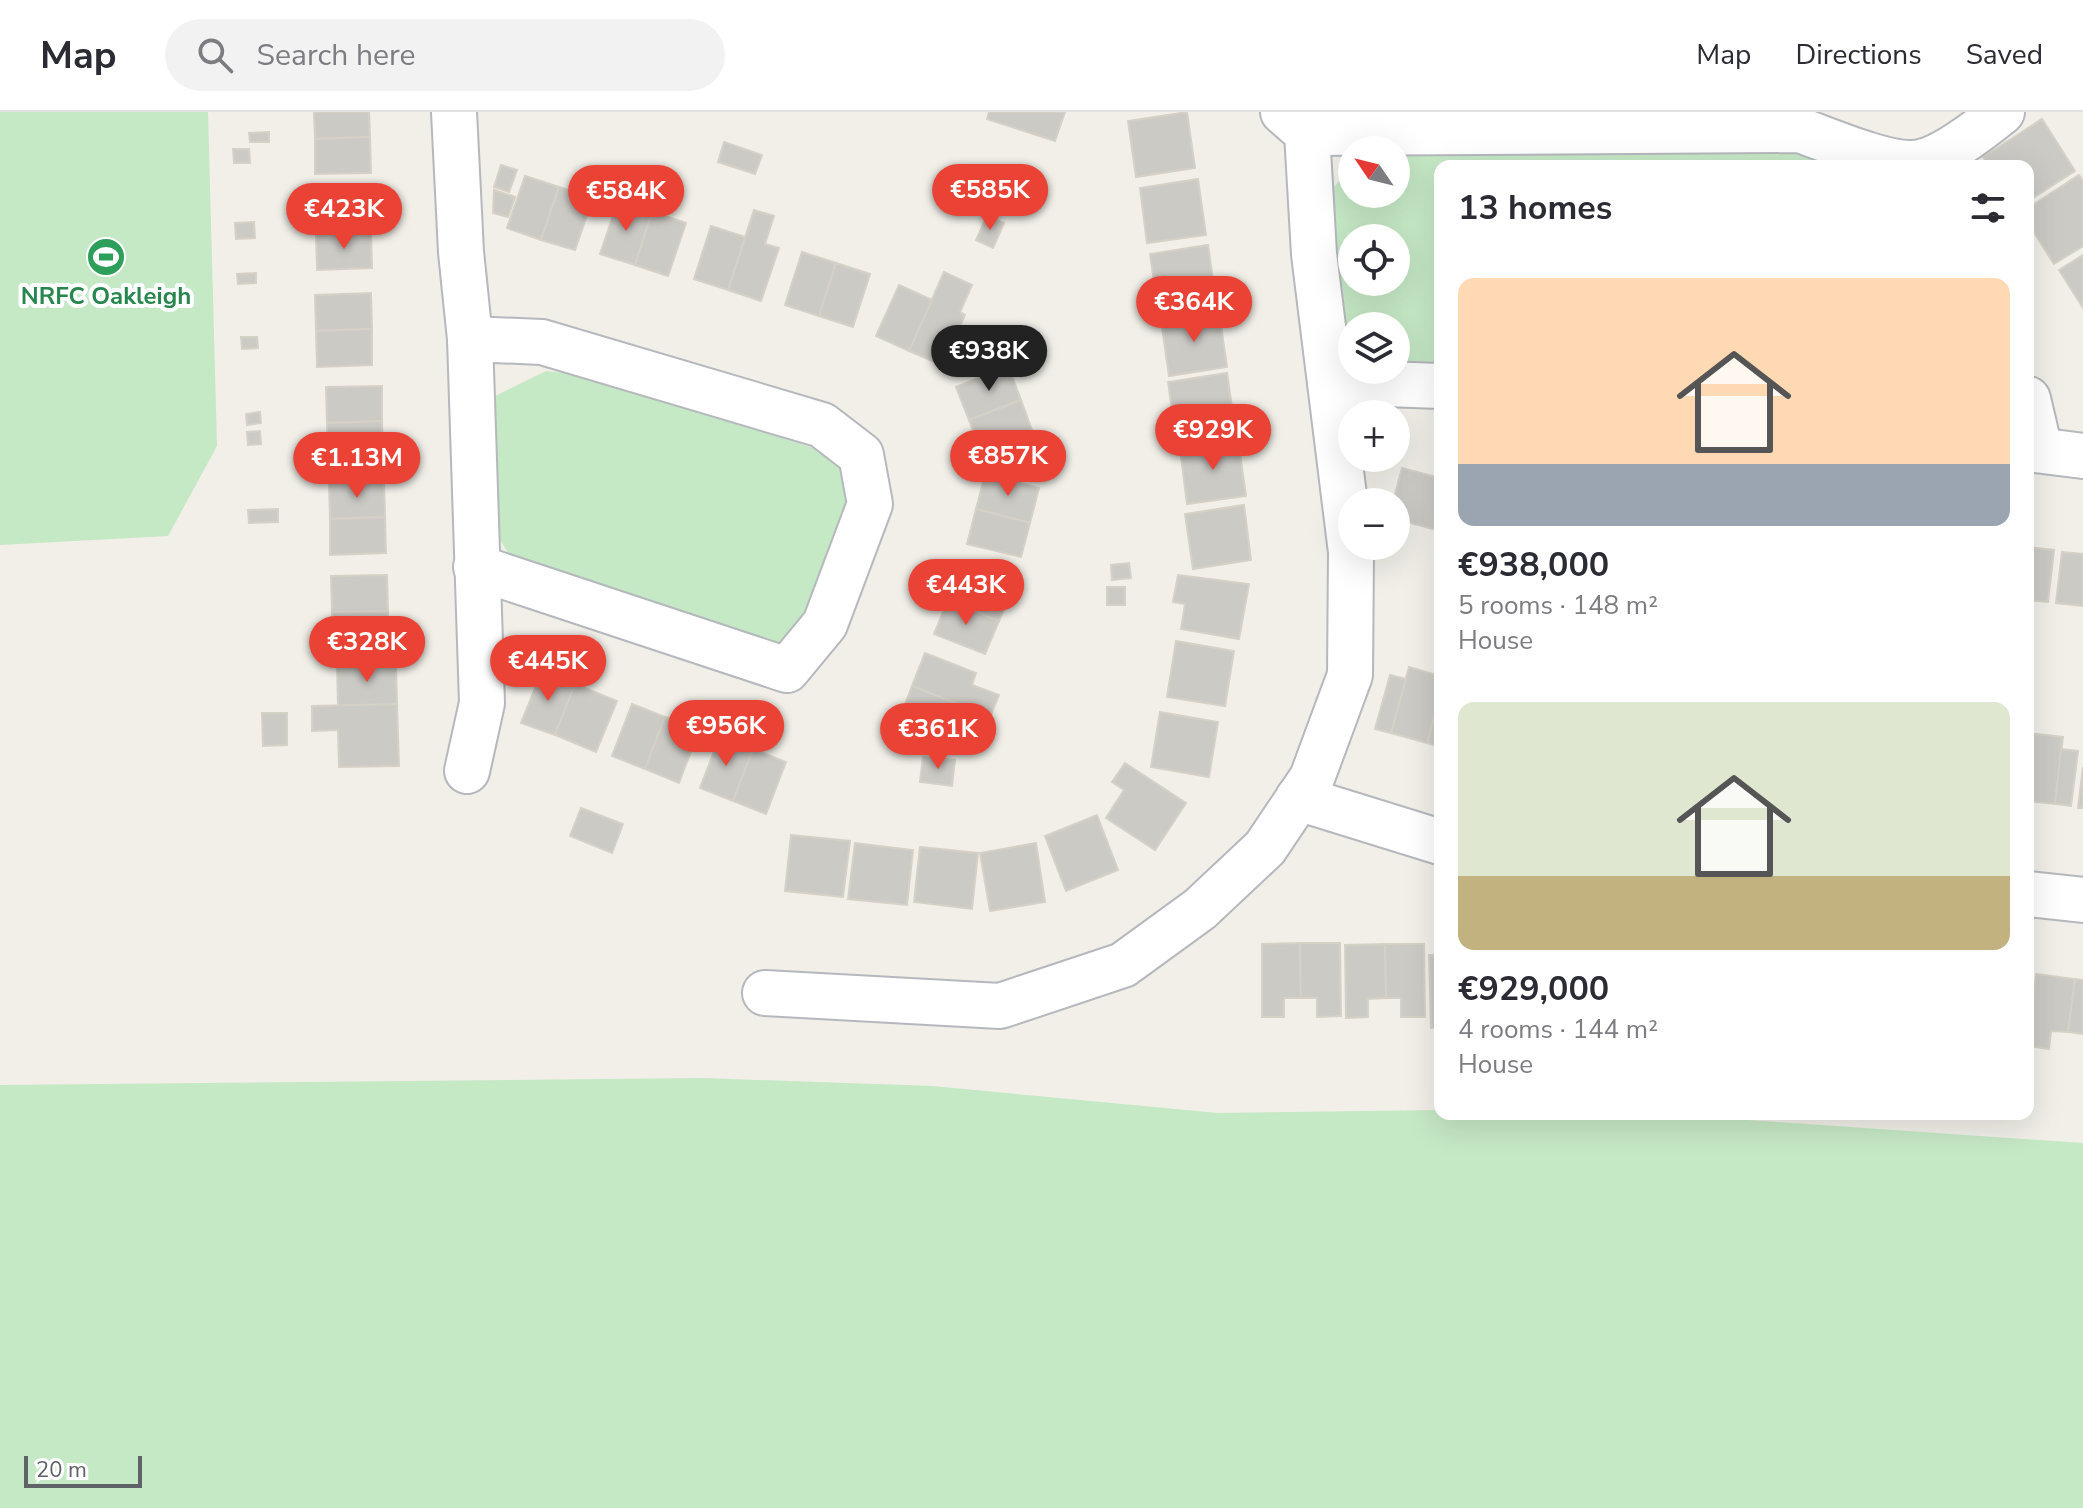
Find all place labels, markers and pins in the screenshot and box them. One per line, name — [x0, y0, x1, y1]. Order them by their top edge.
pin: €585K — [934, 164, 1046, 232]
pin: €584K — [570, 165, 682, 233]
pin: €423K — [288, 183, 400, 251]
sports icon: NRFC Oakleigh — [85, 236, 127, 278]
pin: €364K — [1138, 276, 1250, 344]
place label: NRFC Oakleigh — [21, 280, 191, 312]
pin: €938K — [933, 325, 1045, 393]
pin: €929K — [1157, 404, 1269, 472]
pin: €857K — [952, 430, 1064, 498]
pin: €1.13M — [292, 432, 422, 500]
pin: €443K — [910, 559, 1022, 627]
pin: €328K — [311, 616, 423, 684]
pin: €445K — [492, 635, 604, 703]
pin: €956K — [670, 700, 782, 768]
pin: €361K — [882, 703, 994, 771]

